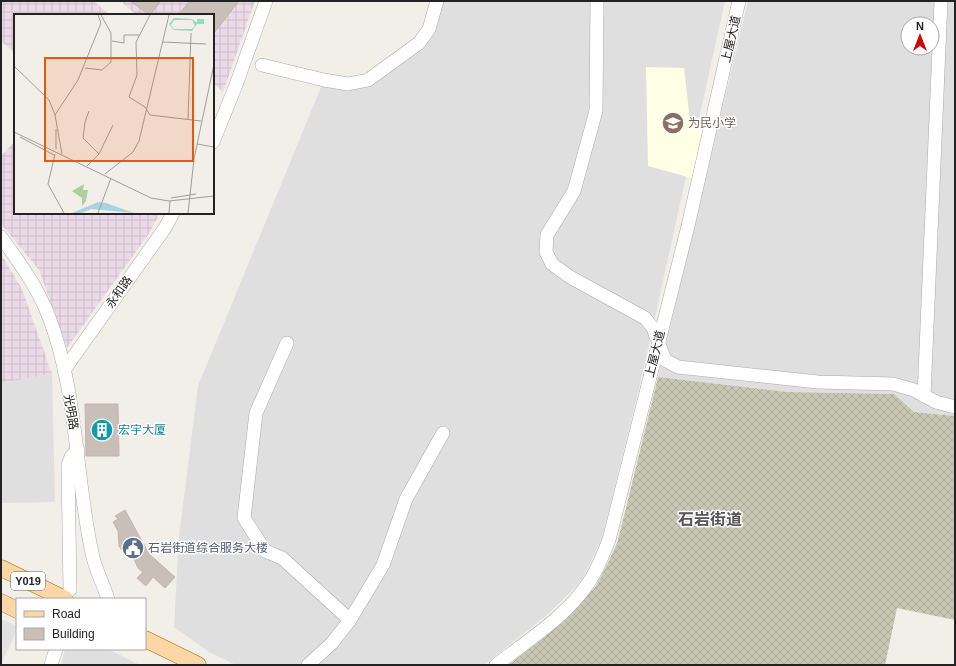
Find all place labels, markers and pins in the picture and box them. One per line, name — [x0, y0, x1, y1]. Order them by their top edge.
school or university icon: 为民小学 — [660, 110, 686, 136]
place label: 为民小学 — [688, 116, 736, 130]
building icon: 宏宇大厦 — [89, 417, 115, 443]
place label: 宏宇大厦 — [118, 423, 166, 437]
public building icon: 石岩街道综合服务大楼 — [120, 535, 146, 561]
place label: 石岩街道综合服务大楼 — [148, 541, 268, 555]

